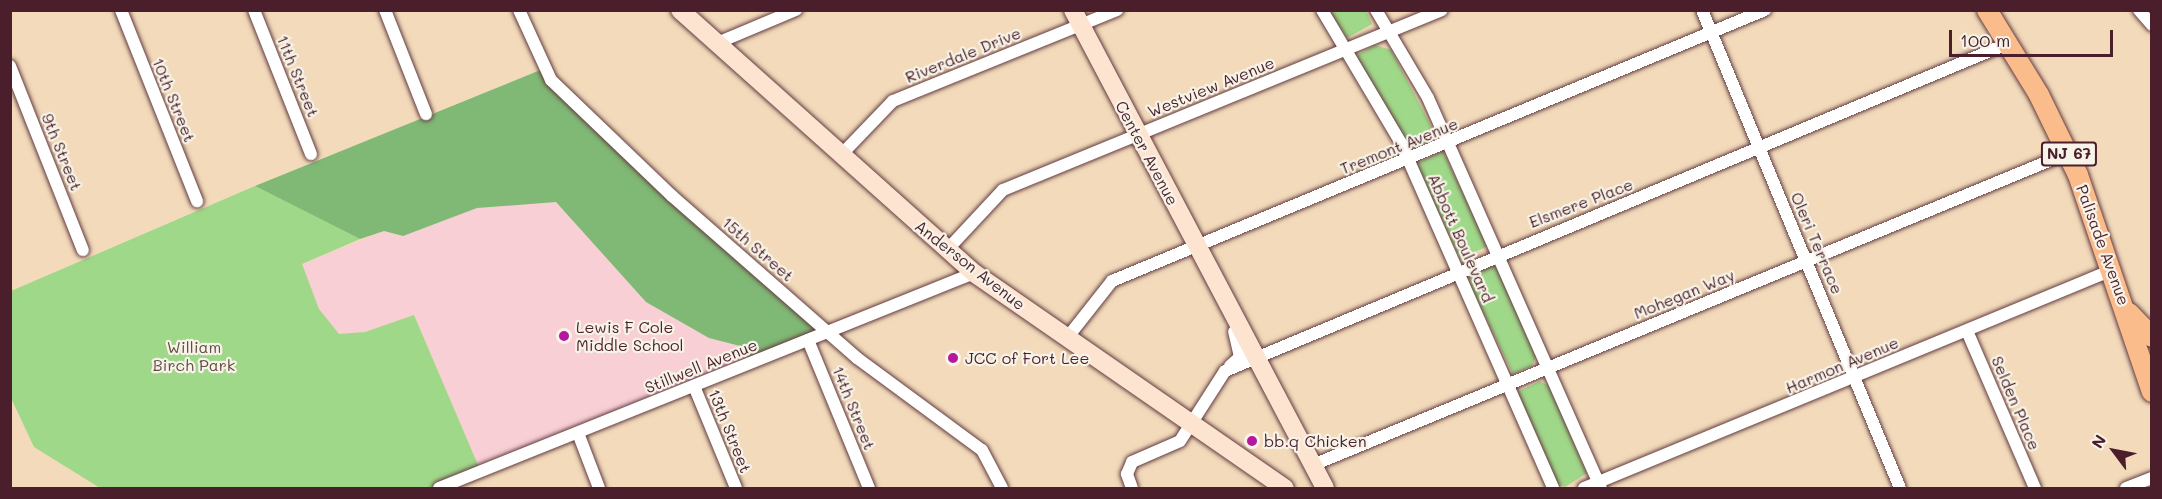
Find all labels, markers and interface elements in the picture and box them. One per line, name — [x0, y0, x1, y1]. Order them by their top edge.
scale bar — [1952, 18, 2116, 56]
street label: Riverdale Drive — [902, 23, 1024, 87]
text: 100 m — [1960, 28, 2010, 52]
street label: 11th Street — [273, 32, 323, 120]
street label: Westview Avenue — [1145, 53, 1277, 121]
street label: 10th Street — [148, 55, 200, 145]
street label: Center Avenue — [1111, 97, 1183, 209]
street label: 9th Street — [38, 111, 86, 193]
street label: Tremont Avenue — [1337, 114, 1461, 178]
road number: NJ 67 — [2040, 142, 2098, 166]
street label: Abbott Boulevard — [1424, 171, 1498, 305]
street label: Elsmere Place — [1526, 174, 1636, 232]
street label: Palisade Avenue — [2072, 182, 2134, 308]
street label: Oleri Terrace — [1787, 189, 1847, 297]
street label: 15th Street — [718, 213, 798, 285]
street label: Anderson Avenue — [911, 216, 1029, 314]
street label: Mohegan Way — [1631, 265, 1737, 323]
place label: Lewis F Cole Middle School — [576, 317, 683, 355]
marker: Lewis F Cole Middle School — [557, 329, 571, 343]
street label: Harmon Avenue — [1783, 333, 1901, 397]
street label: Stillwell Avenue — [642, 335, 760, 397]
park label: William Birch Park — [153, 337, 235, 375]
place label: JCC of Fort Lee — [965, 348, 1089, 368]
marker: JCC of Fort Lee — [946, 351, 960, 365]
street label: Selden Place — [1988, 353, 2044, 453]
street label: 14th Street — [828, 363, 880, 453]
street label: 13th Street — [704, 386, 756, 476]
north arrow — [2084, 421, 2144, 481]
text: N — [2086, 430, 2110, 452]
place label: bb.q Chicken — [1264, 431, 1367, 451]
marker: bb.q Chicken — [1245, 434, 1259, 448]

